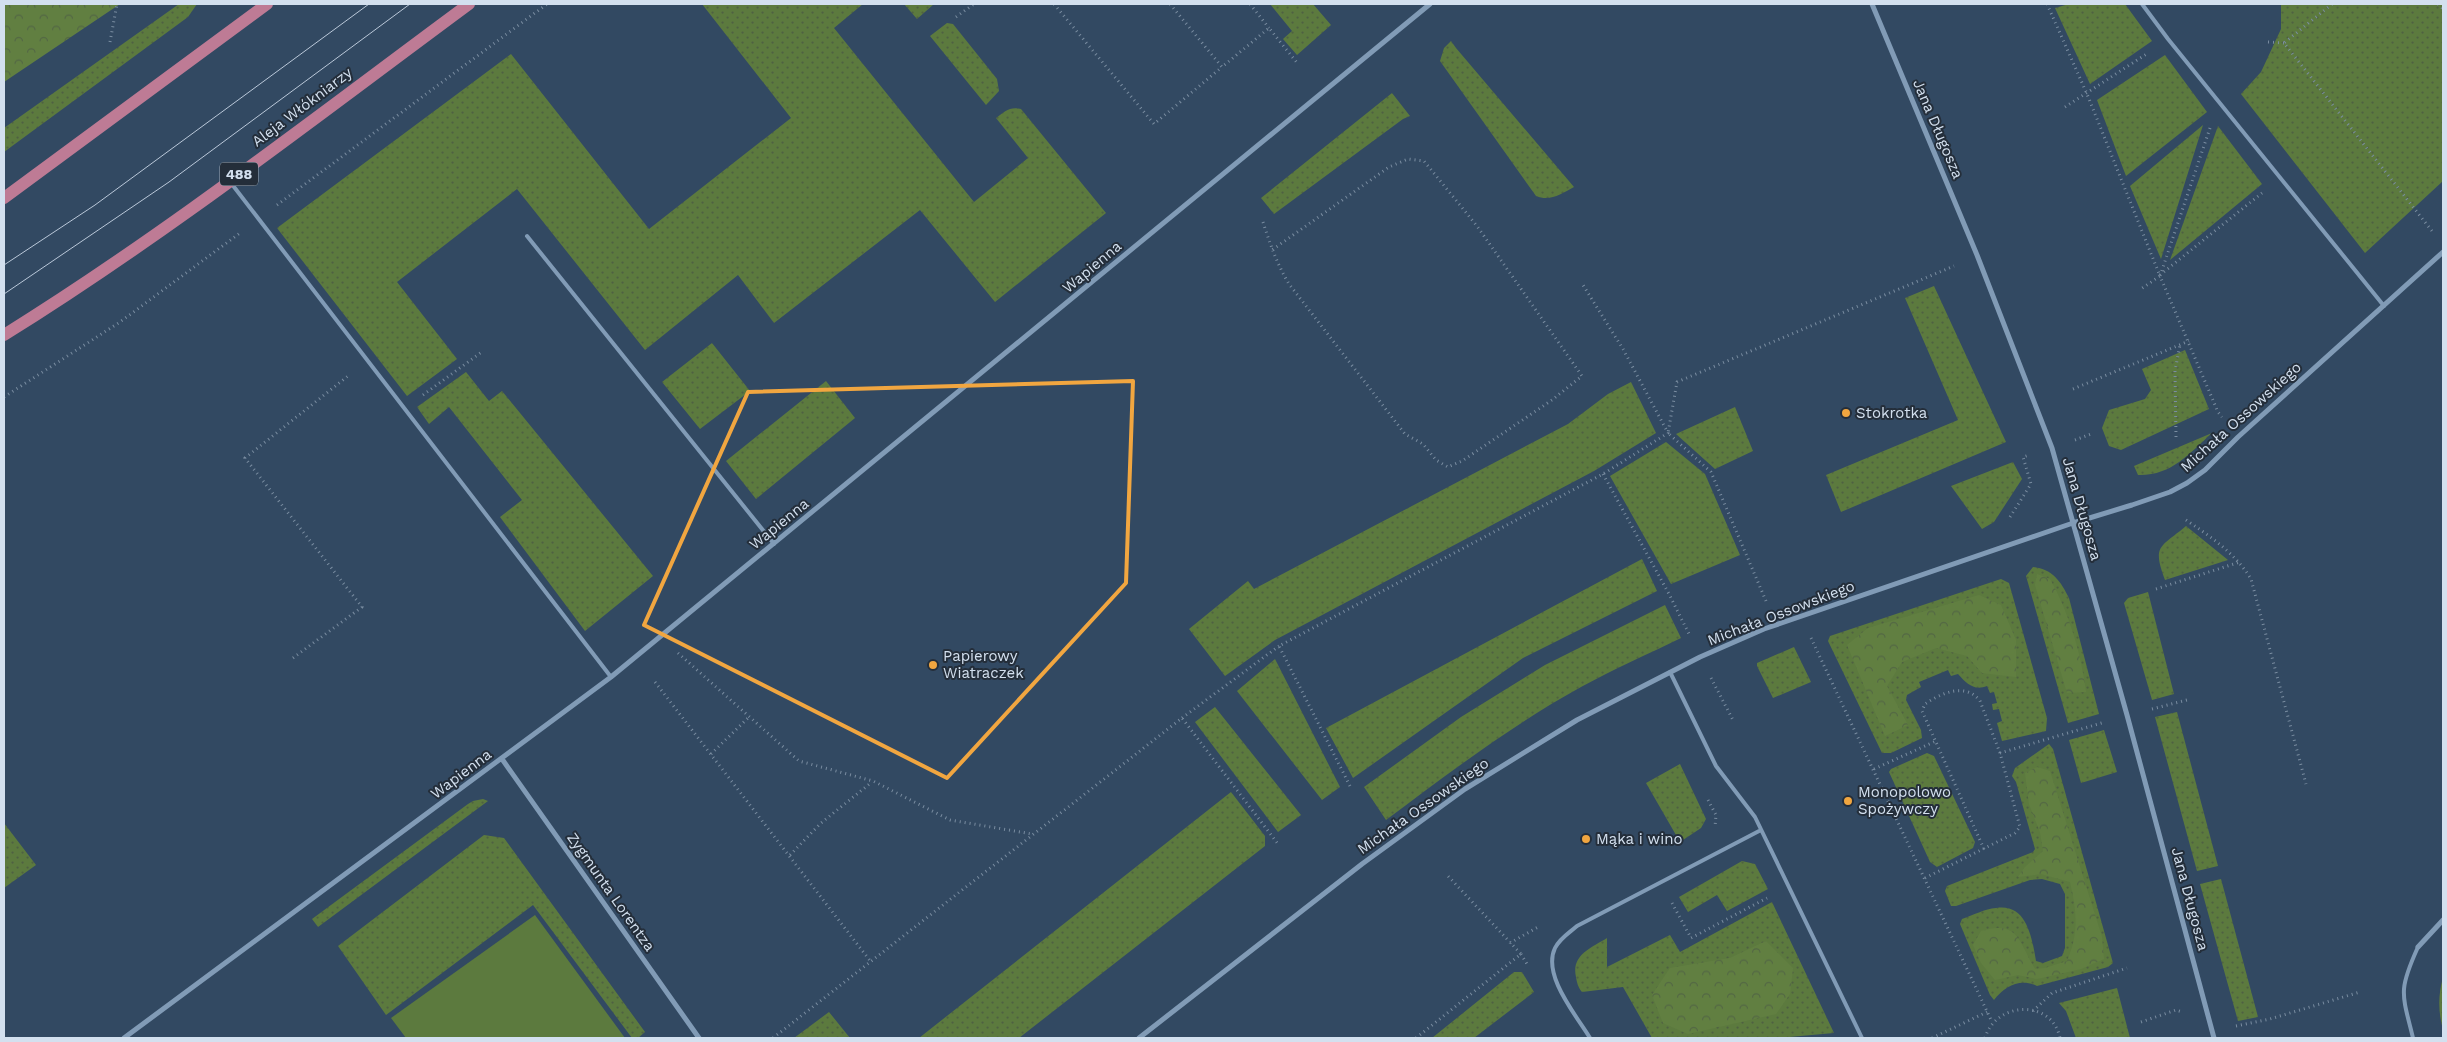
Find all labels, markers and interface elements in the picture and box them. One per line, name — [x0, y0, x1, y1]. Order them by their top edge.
street label: Aleja Włókniarzy — [248, 63, 356, 151]
street label: Jana Długosza — [1909, 77, 1967, 182]
road number: 488 — [220, 162, 258, 185]
street label: Wapienna — [1059, 237, 1126, 297]
street label: Michała Ossowskiego — [2177, 358, 2305, 476]
place label: Stokrotka — [1856, 404, 1928, 422]
marker: Stokrotka — [1840, 407, 1852, 419]
street label: Jana Długosza — [2059, 455, 2105, 563]
street label: Wapienna — [746, 494, 813, 553]
street label: Michała Ossowskiego — [1705, 577, 1857, 649]
place label: Papierowy Wiatraczek — [943, 647, 1024, 682]
marker: Papierowy Wiatraczek — [927, 659, 939, 671]
street label: Wapienna — [427, 745, 495, 803]
street label: Michała Ossowskiego — [1354, 754, 1492, 858]
place label: Monopolowo Spożywczy — [1858, 783, 1951, 818]
marker: Monopolowo Spożywczy — [1842, 795, 1854, 807]
street label: Zygmunta Lorentza — [563, 829, 659, 955]
place label: Mąka i wino — [1596, 830, 1682, 848]
marker: Mąka i wino — [1580, 833, 1592, 845]
street label: Jana Długosza — [2168, 845, 2213, 953]

